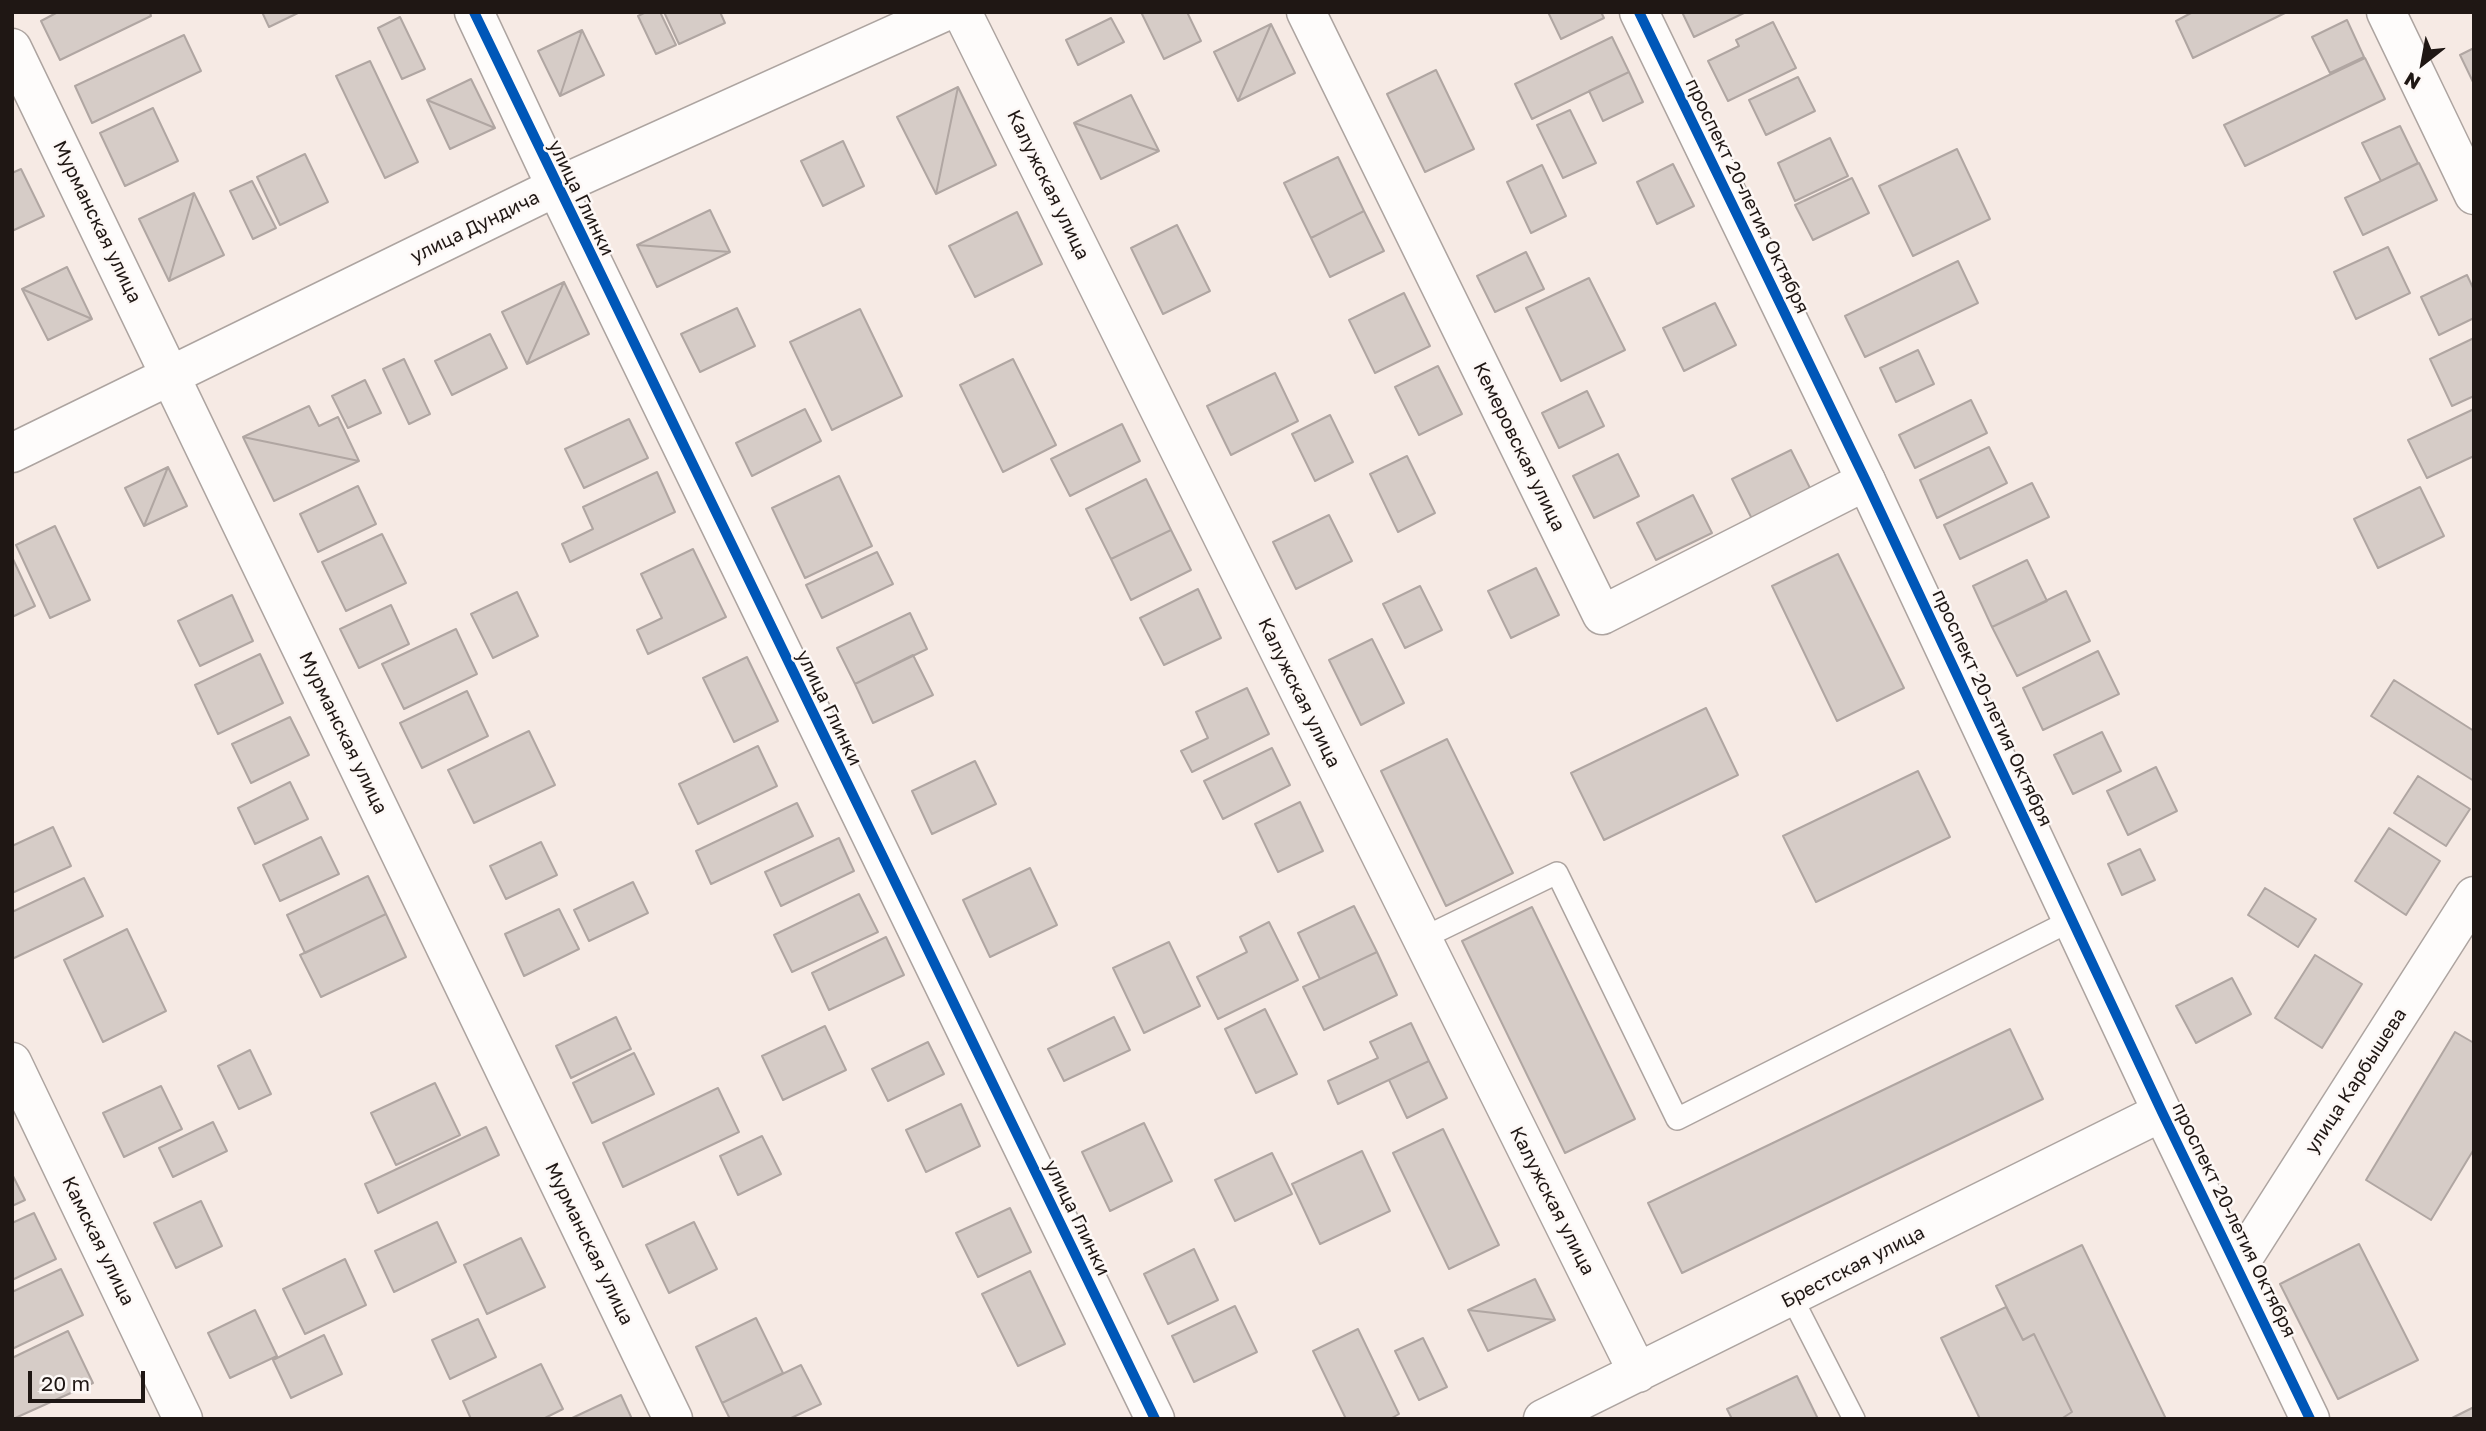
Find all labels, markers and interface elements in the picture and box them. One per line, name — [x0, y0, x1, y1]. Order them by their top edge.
north arrow — [2388, 28, 2458, 98]
text: N — [2400, 68, 2424, 95]
street label: проспект 20-летия Октября — [1680, 75, 1814, 317]
street label: Калужская улица — [1002, 106, 1094, 264]
street label: улица Глинки — [543, 136, 619, 260]
street label: Мурманская улица — [48, 137, 146, 307]
street label: улица Дундича — [407, 186, 543, 268]
street label: Кемеровская улица — [1468, 359, 1570, 535]
street label: проспект 20-летия Октября — [1927, 586, 2057, 830]
street label: Калужская улица — [1253, 614, 1345, 772]
street label: улица Глинки — [791, 646, 867, 770]
street label: Мурманская улица — [294, 648, 392, 818]
street label: улица Карбышева — [2300, 1004, 2412, 1158]
street label: проспект 20-летия Октября — [2167, 1099, 2301, 1341]
street label: Калужская улица — [1505, 1123, 1599, 1279]
street label: улица Глинки — [1039, 1156, 1115, 1280]
street label: Мурманская улица — [540, 1159, 638, 1329]
street label: Камская улица — [57, 1173, 139, 1309]
street label: Брестская улица — [1777, 1221, 1929, 1313]
scale bar — [32, 1358, 149, 1402]
text: 20 m — [41, 1370, 90, 1396]

